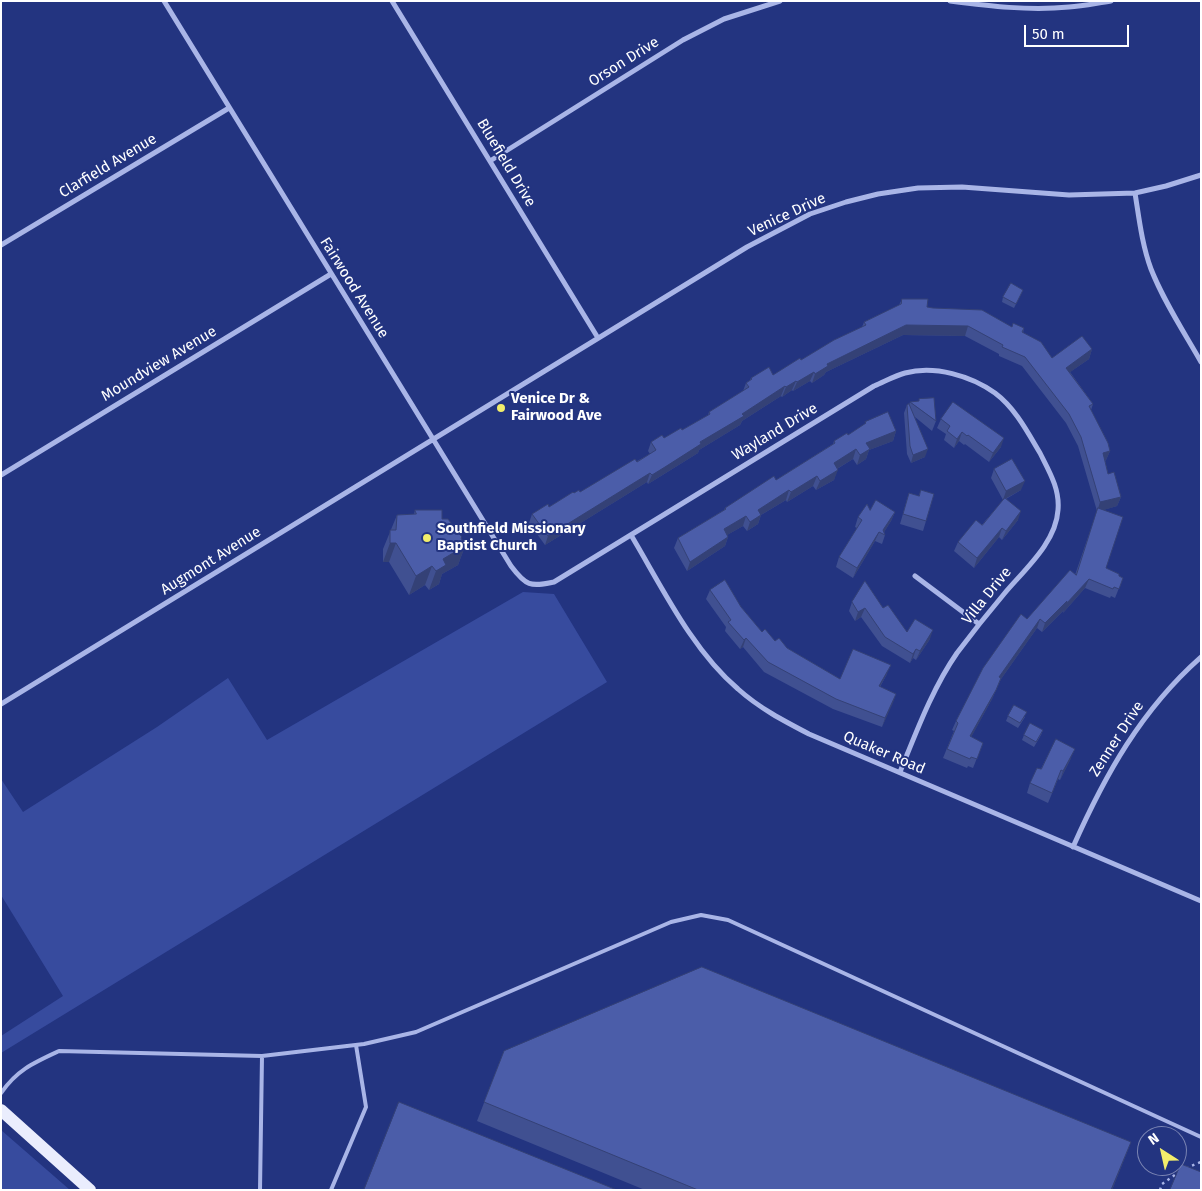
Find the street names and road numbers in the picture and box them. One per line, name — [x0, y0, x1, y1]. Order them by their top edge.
street label: Orson Drive — [585, 33, 663, 91]
street label: Bluefield Drive — [473, 116, 539, 210]
street label: Clarfield Avenue — [56, 130, 160, 202]
street label: Venice Drive — [745, 189, 829, 241]
street label: Fairwood Avenue — [316, 234, 392, 342]
street label: Moundview Avenue — [98, 322, 220, 406]
street label: Wayland Drive — [729, 399, 821, 465]
street label: Augmont Avenue — [158, 523, 264, 599]
street label: Villa Drive — [958, 564, 1016, 628]
street label: Zenner Drive — [1086, 698, 1148, 780]
street label: Quaker Road — [840, 728, 928, 778]

